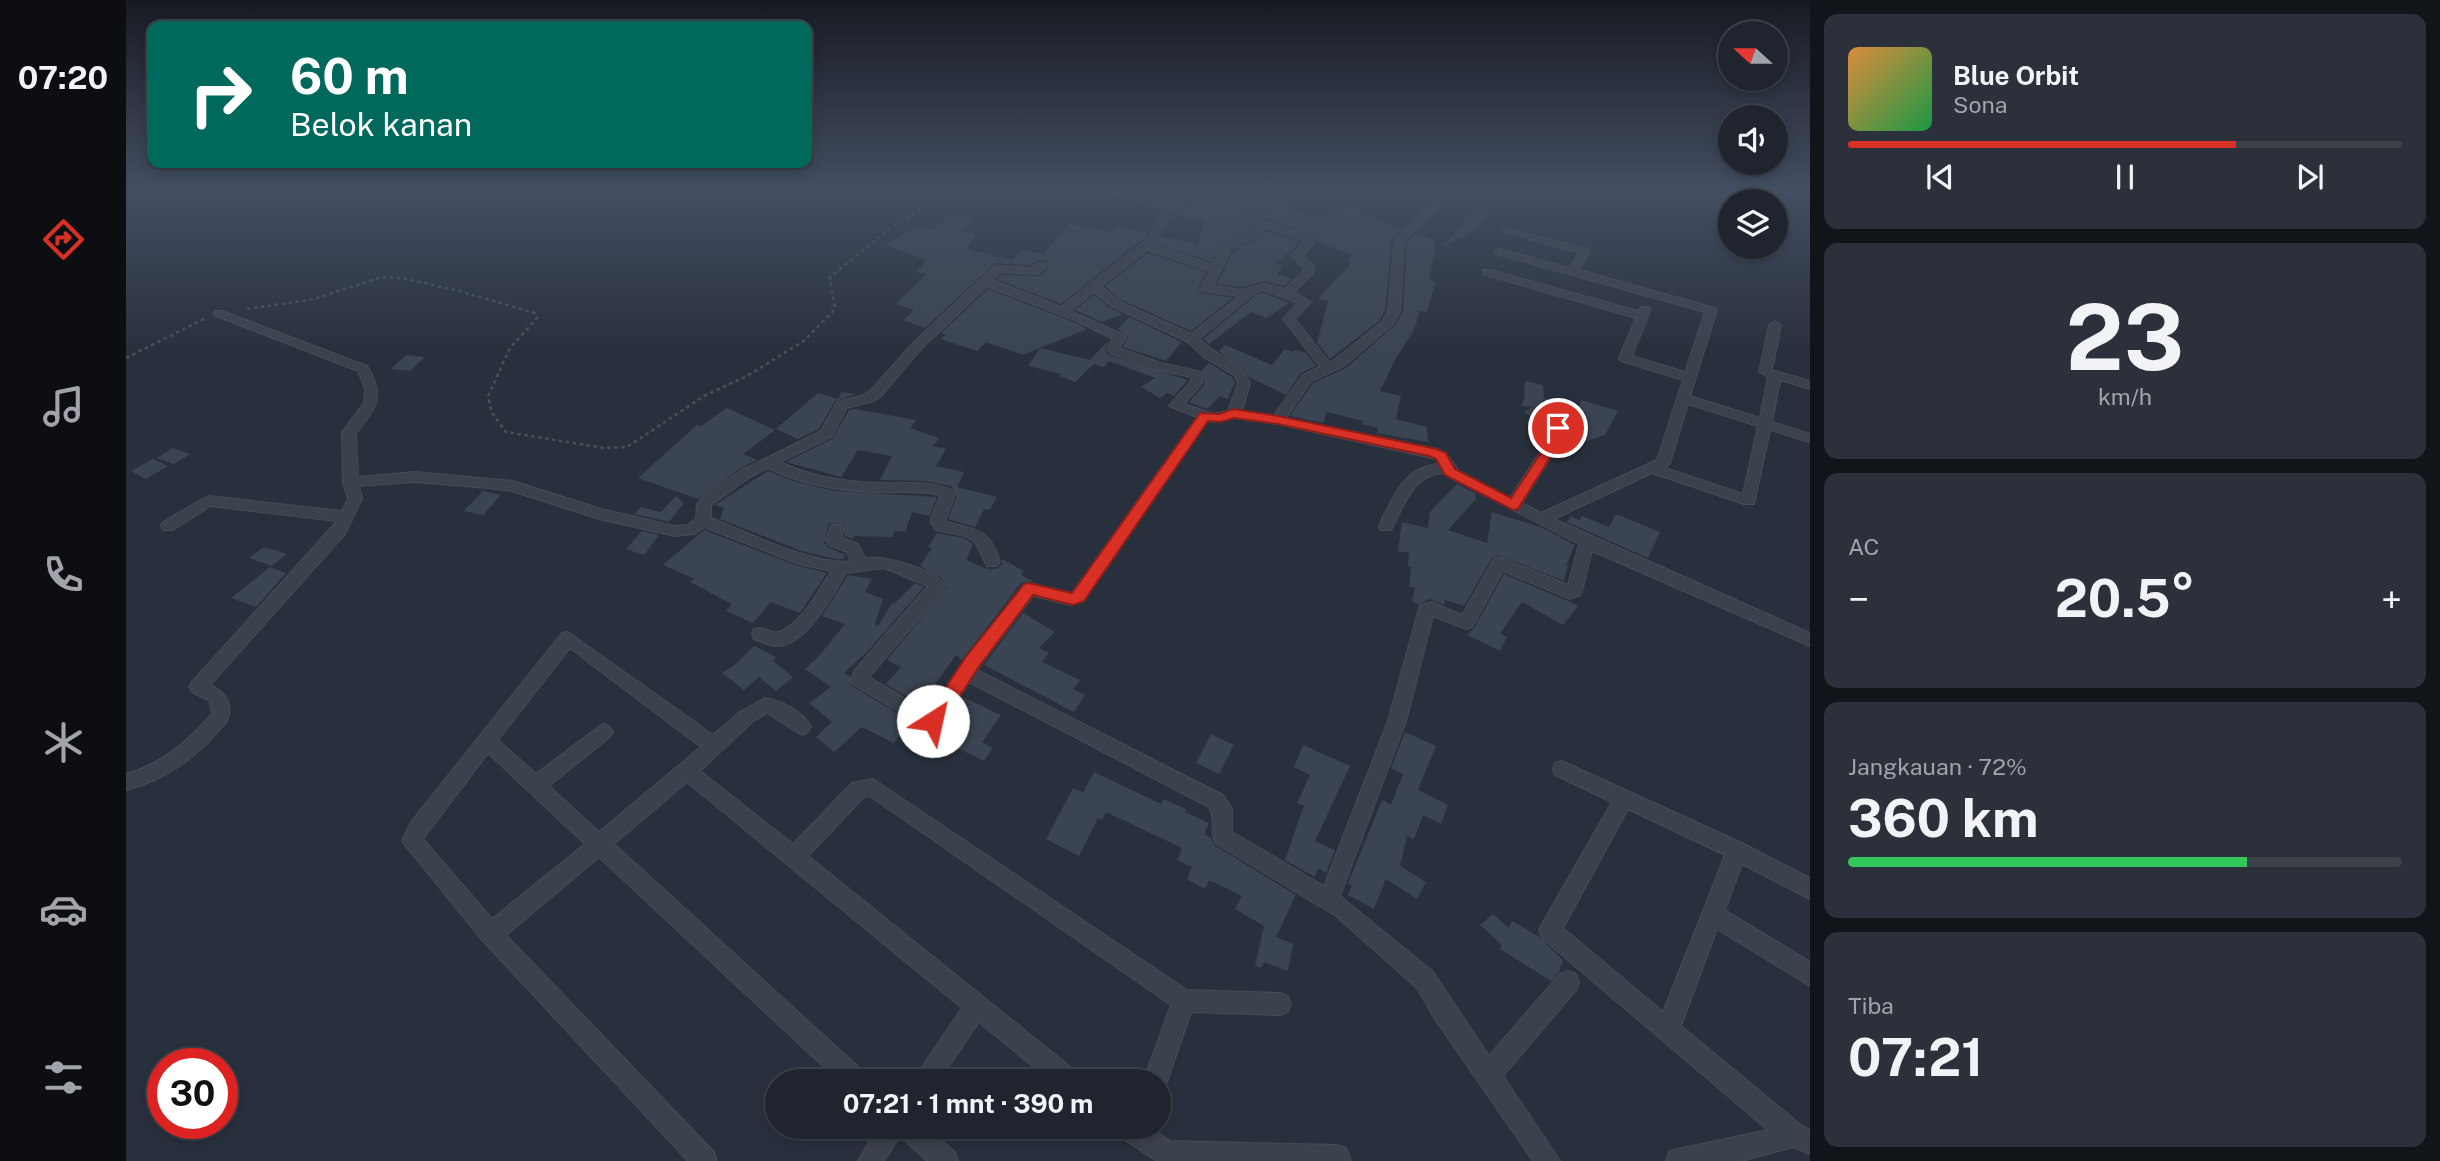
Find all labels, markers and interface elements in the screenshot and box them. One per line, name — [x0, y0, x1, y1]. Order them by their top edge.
north arrow — [1718, 21, 1788, 91]
map controls — [1718, 21, 1788, 259]
text: 60 m — [290, 47, 409, 105]
icon: right — [175, 49, 266, 140]
text: 07:20 — [18, 59, 108, 96]
text: Blue Orbit — [1953, 60, 2079, 91]
text: Sona — [1953, 91, 2007, 118]
button: sound — [1718, 105, 1788, 175]
text: Belok kanan — [290, 106, 472, 143]
icon: previous — [1921, 158, 1959, 196]
icon: pause — [2106, 158, 2144, 196]
icon: next — [2291, 158, 2329, 196]
button: layers — [1718, 189, 1788, 259]
icon: directions — [39, 215, 88, 264]
text: 23 — [2066, 284, 2184, 390]
icon: music — [39, 382, 88, 431]
text: km/h — [2098, 383, 2152, 410]
pin — [1528, 398, 1588, 458]
icon: arrive — [1539, 409, 1577, 447]
text: AC — [1848, 533, 1879, 560]
icon: phone — [39, 550, 88, 599]
text: 20.5° — [2055, 568, 2195, 629]
text: − — [1848, 577, 1869, 622]
text: + — [2381, 577, 2402, 622]
position arrow — [896, 684, 970, 758]
icon: climate — [39, 718, 88, 767]
text: Jangkauan · 72% — [1848, 753, 2027, 780]
text: 360 km — [1848, 788, 2039, 849]
icon: car — [39, 885, 88, 934]
text: Tiba — [1848, 992, 1894, 1019]
text: 07:21 — [1848, 1027, 1984, 1088]
speed limit sign: 30 — [147, 1048, 238, 1139]
icon: filters — [39, 1053, 88, 1102]
text: 07:21 · 1 mnt · 390 m — [843, 1088, 1093, 1119]

